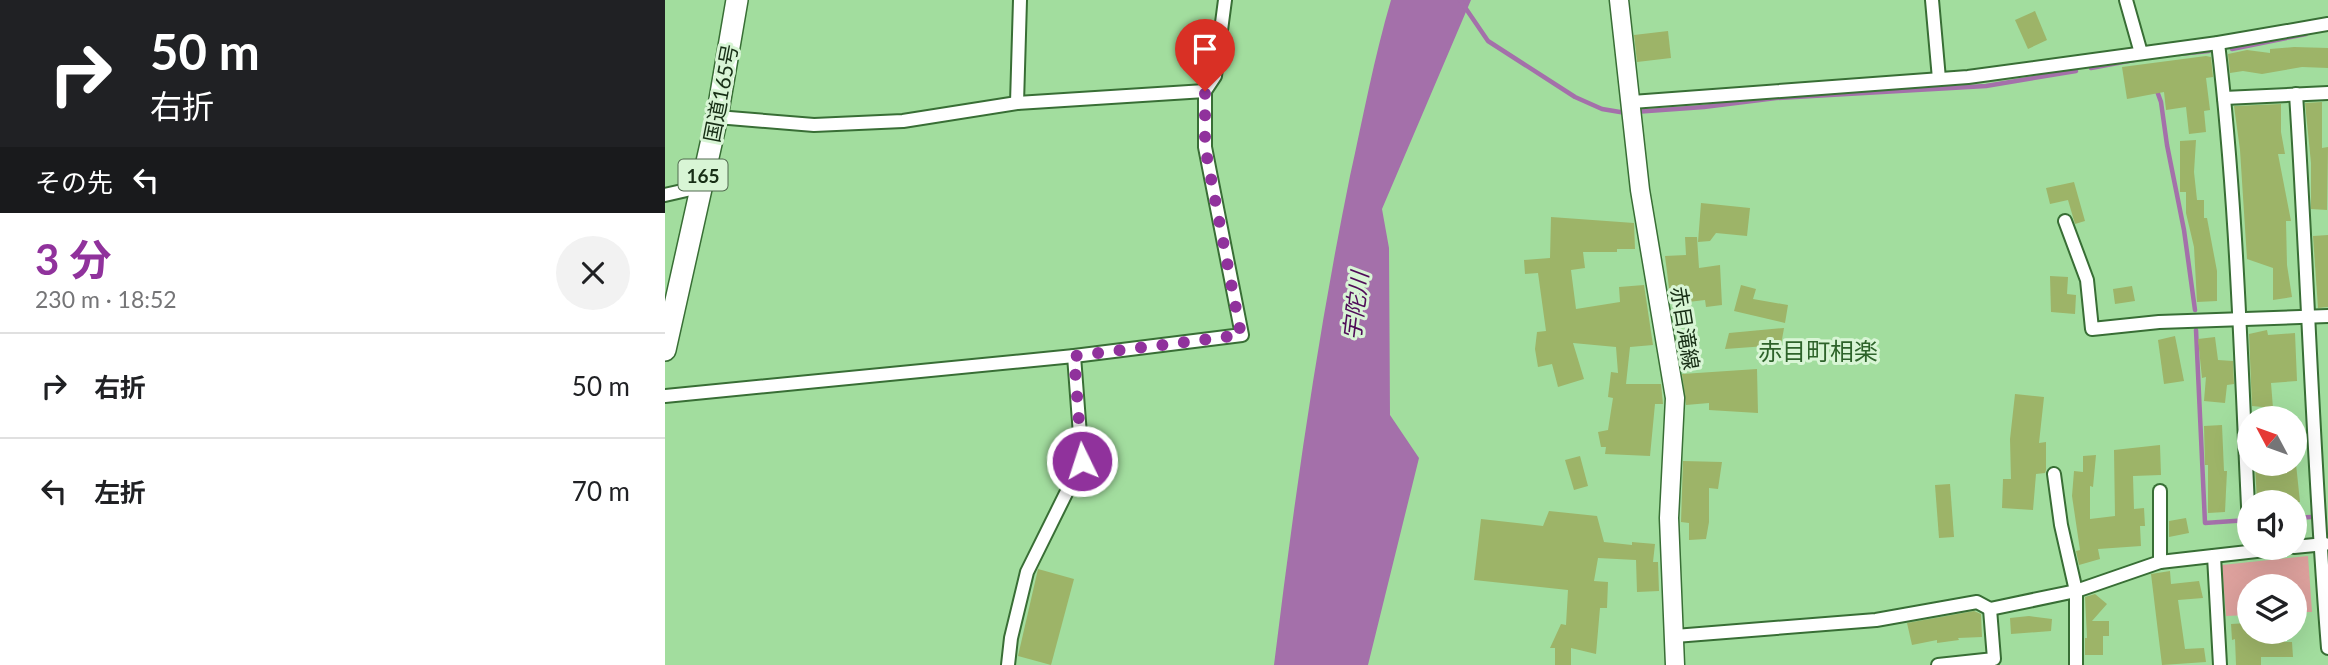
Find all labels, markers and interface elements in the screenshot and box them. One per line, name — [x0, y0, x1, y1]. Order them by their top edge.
pin — [1175, 19, 1235, 91]
text: 50 m — [150, 22, 260, 80]
icon: right — [35, 28, 126, 119]
icon: arrive — [1186, 30, 1224, 68]
street label: 国道165号 — [698, 42, 742, 144]
text: 右折 — [150, 86, 214, 125]
road number: 165 — [679, 160, 727, 190]
icon: left — [127, 161, 165, 199]
text: その先 — [35, 166, 113, 198]
text: 3 分 — [35, 234, 112, 284]
button: close — [556, 236, 630, 310]
water label: 宇陀川 — [1337, 267, 1373, 342]
text: 230 m · 18:52 — [35, 285, 177, 313]
street label: 赤目滝線 — [1667, 285, 1705, 371]
district label: 赤目町相楽 — [1758, 336, 1878, 365]
icon: right — [35, 367, 73, 405]
text: 50 m — [572, 370, 630, 402]
text: 右折 — [94, 371, 146, 403]
north arrow — [2237, 406, 2307, 476]
map controls — [2237, 406, 2307, 644]
position arrow — [1045, 424, 1119, 498]
icon: left — [35, 472, 73, 510]
text: 70 m — [572, 475, 630, 507]
text: 左折 — [94, 476, 146, 508]
button: sound — [2237, 490, 2307, 560]
button: layers — [2237, 574, 2307, 644]

